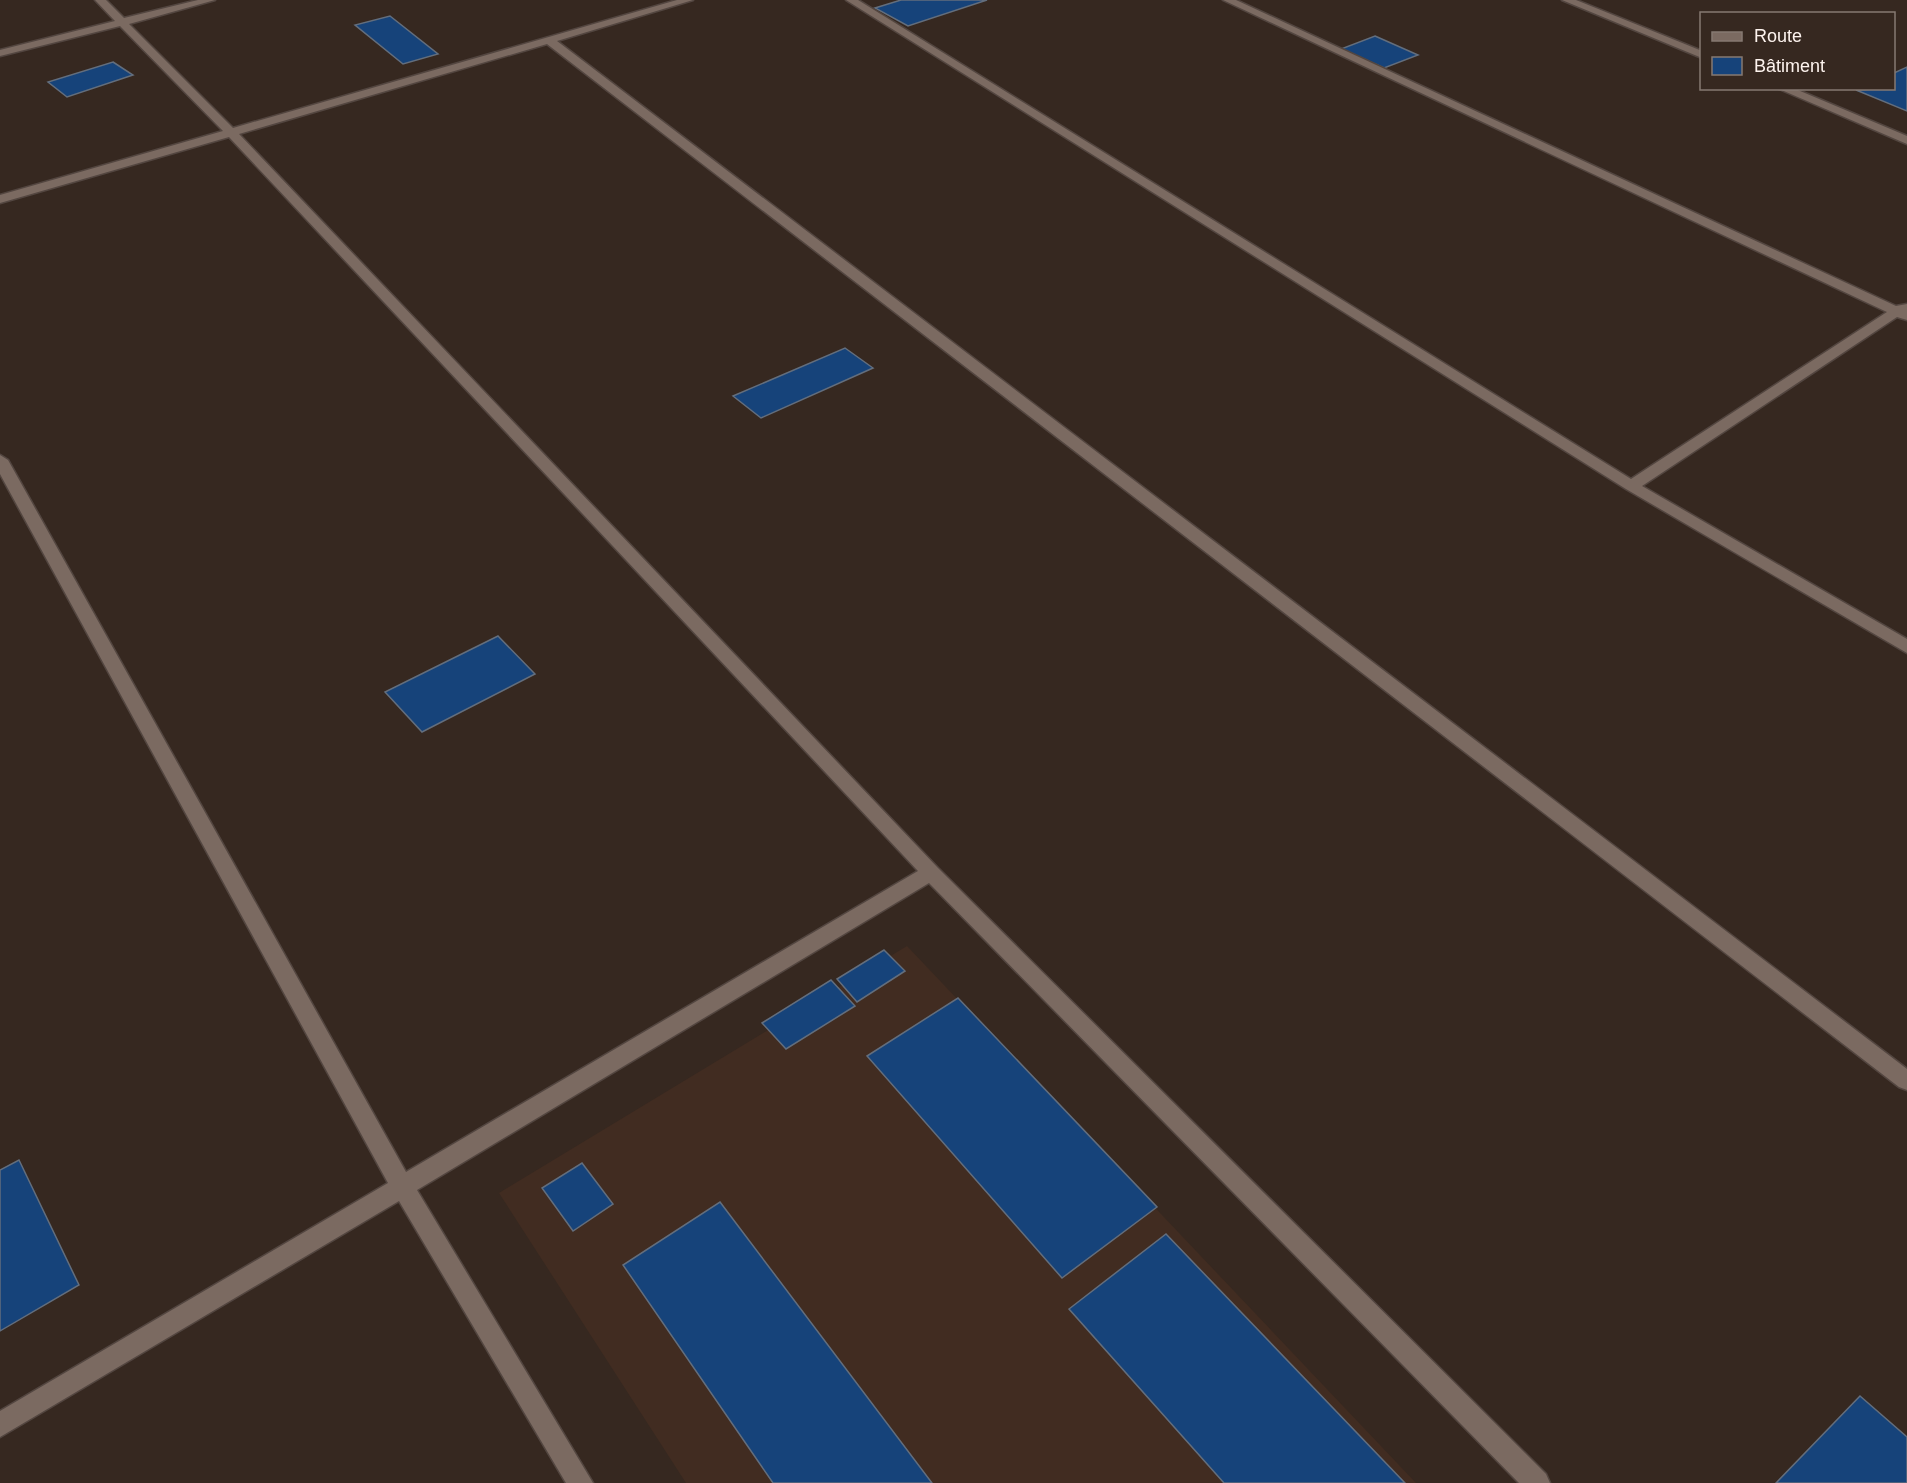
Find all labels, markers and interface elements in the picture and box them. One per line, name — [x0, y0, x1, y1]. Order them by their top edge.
legend — [1700, 12, 1895, 90]
text: Route — [1754, 26, 1802, 46]
text: Bâtiment — [1754, 56, 1825, 76]

